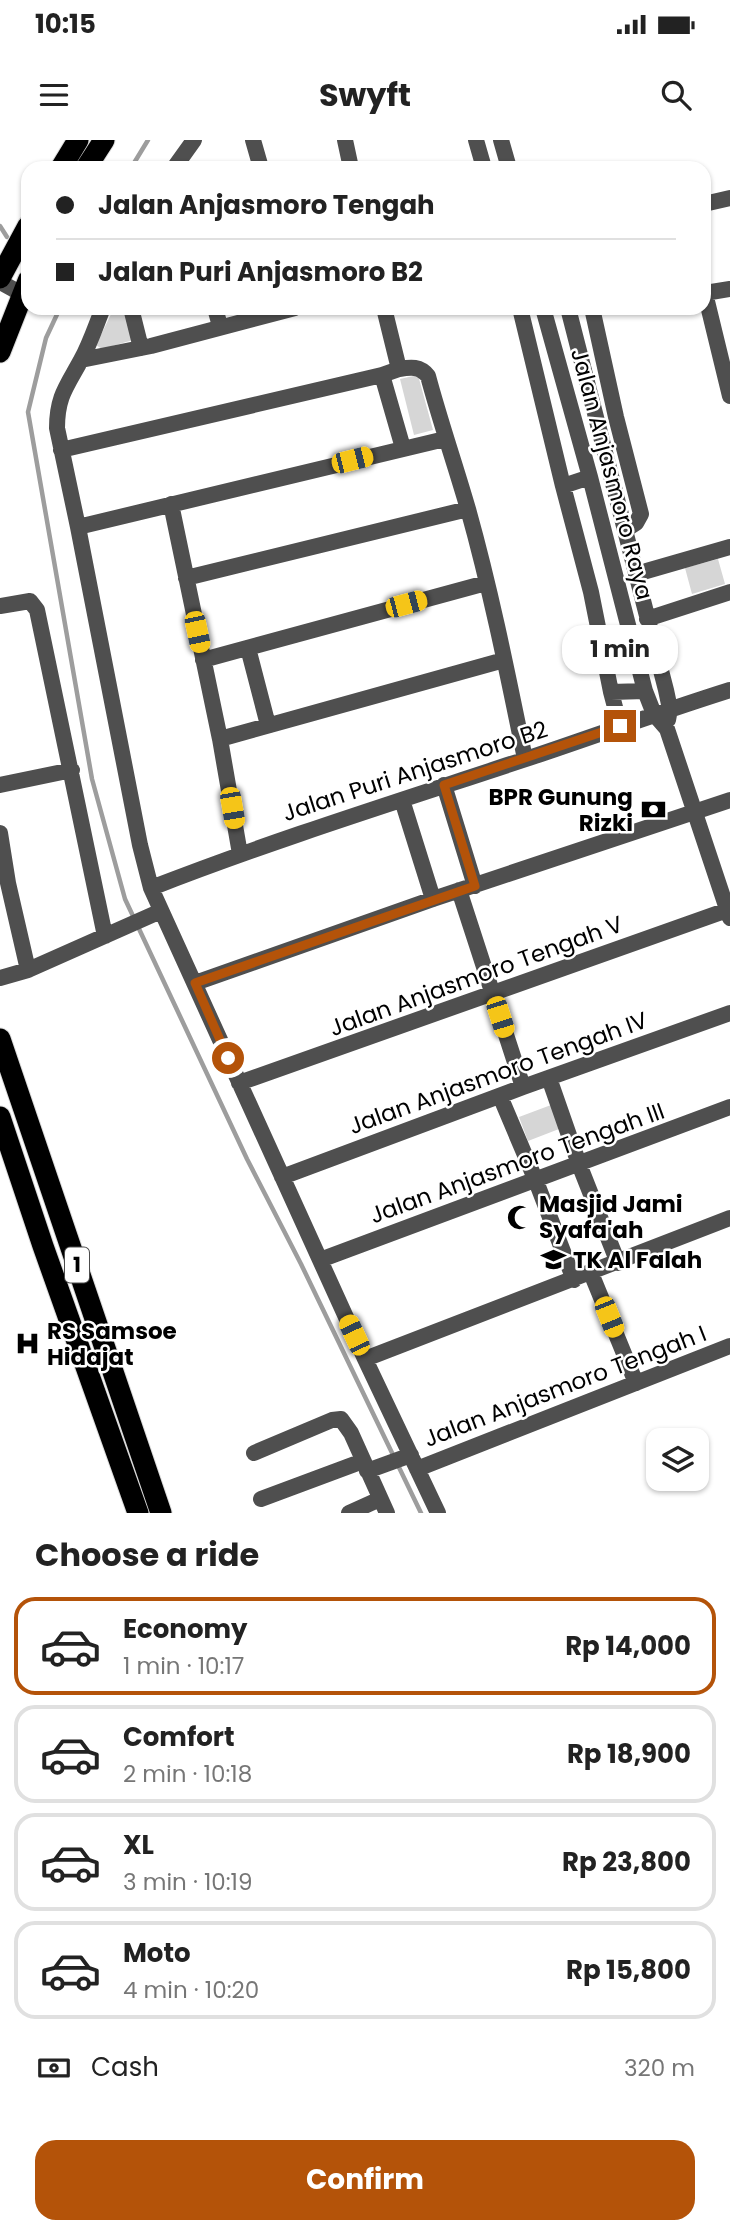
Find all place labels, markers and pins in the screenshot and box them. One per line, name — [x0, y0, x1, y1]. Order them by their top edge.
place label: BPR Gunung Rizki — [488, 781, 633, 839]
bank icon: BPR Gunung Rizki — [639, 796, 667, 824]
place label: Masjid Jami Syafa'ah — [539, 1188, 683, 1246]
mosque icon: Masjid Jami Syafa'ah — [505, 1203, 533, 1231]
place label: TK Al Falah — [573, 1244, 702, 1276]
school or university icon: TK Al Falah — [539, 1246, 567, 1274]
place label: RS Samsoe Hidajat — [47, 1315, 177, 1373]
hospital icon: RS Samsoe Hidajat — [13, 1330, 41, 1358]

